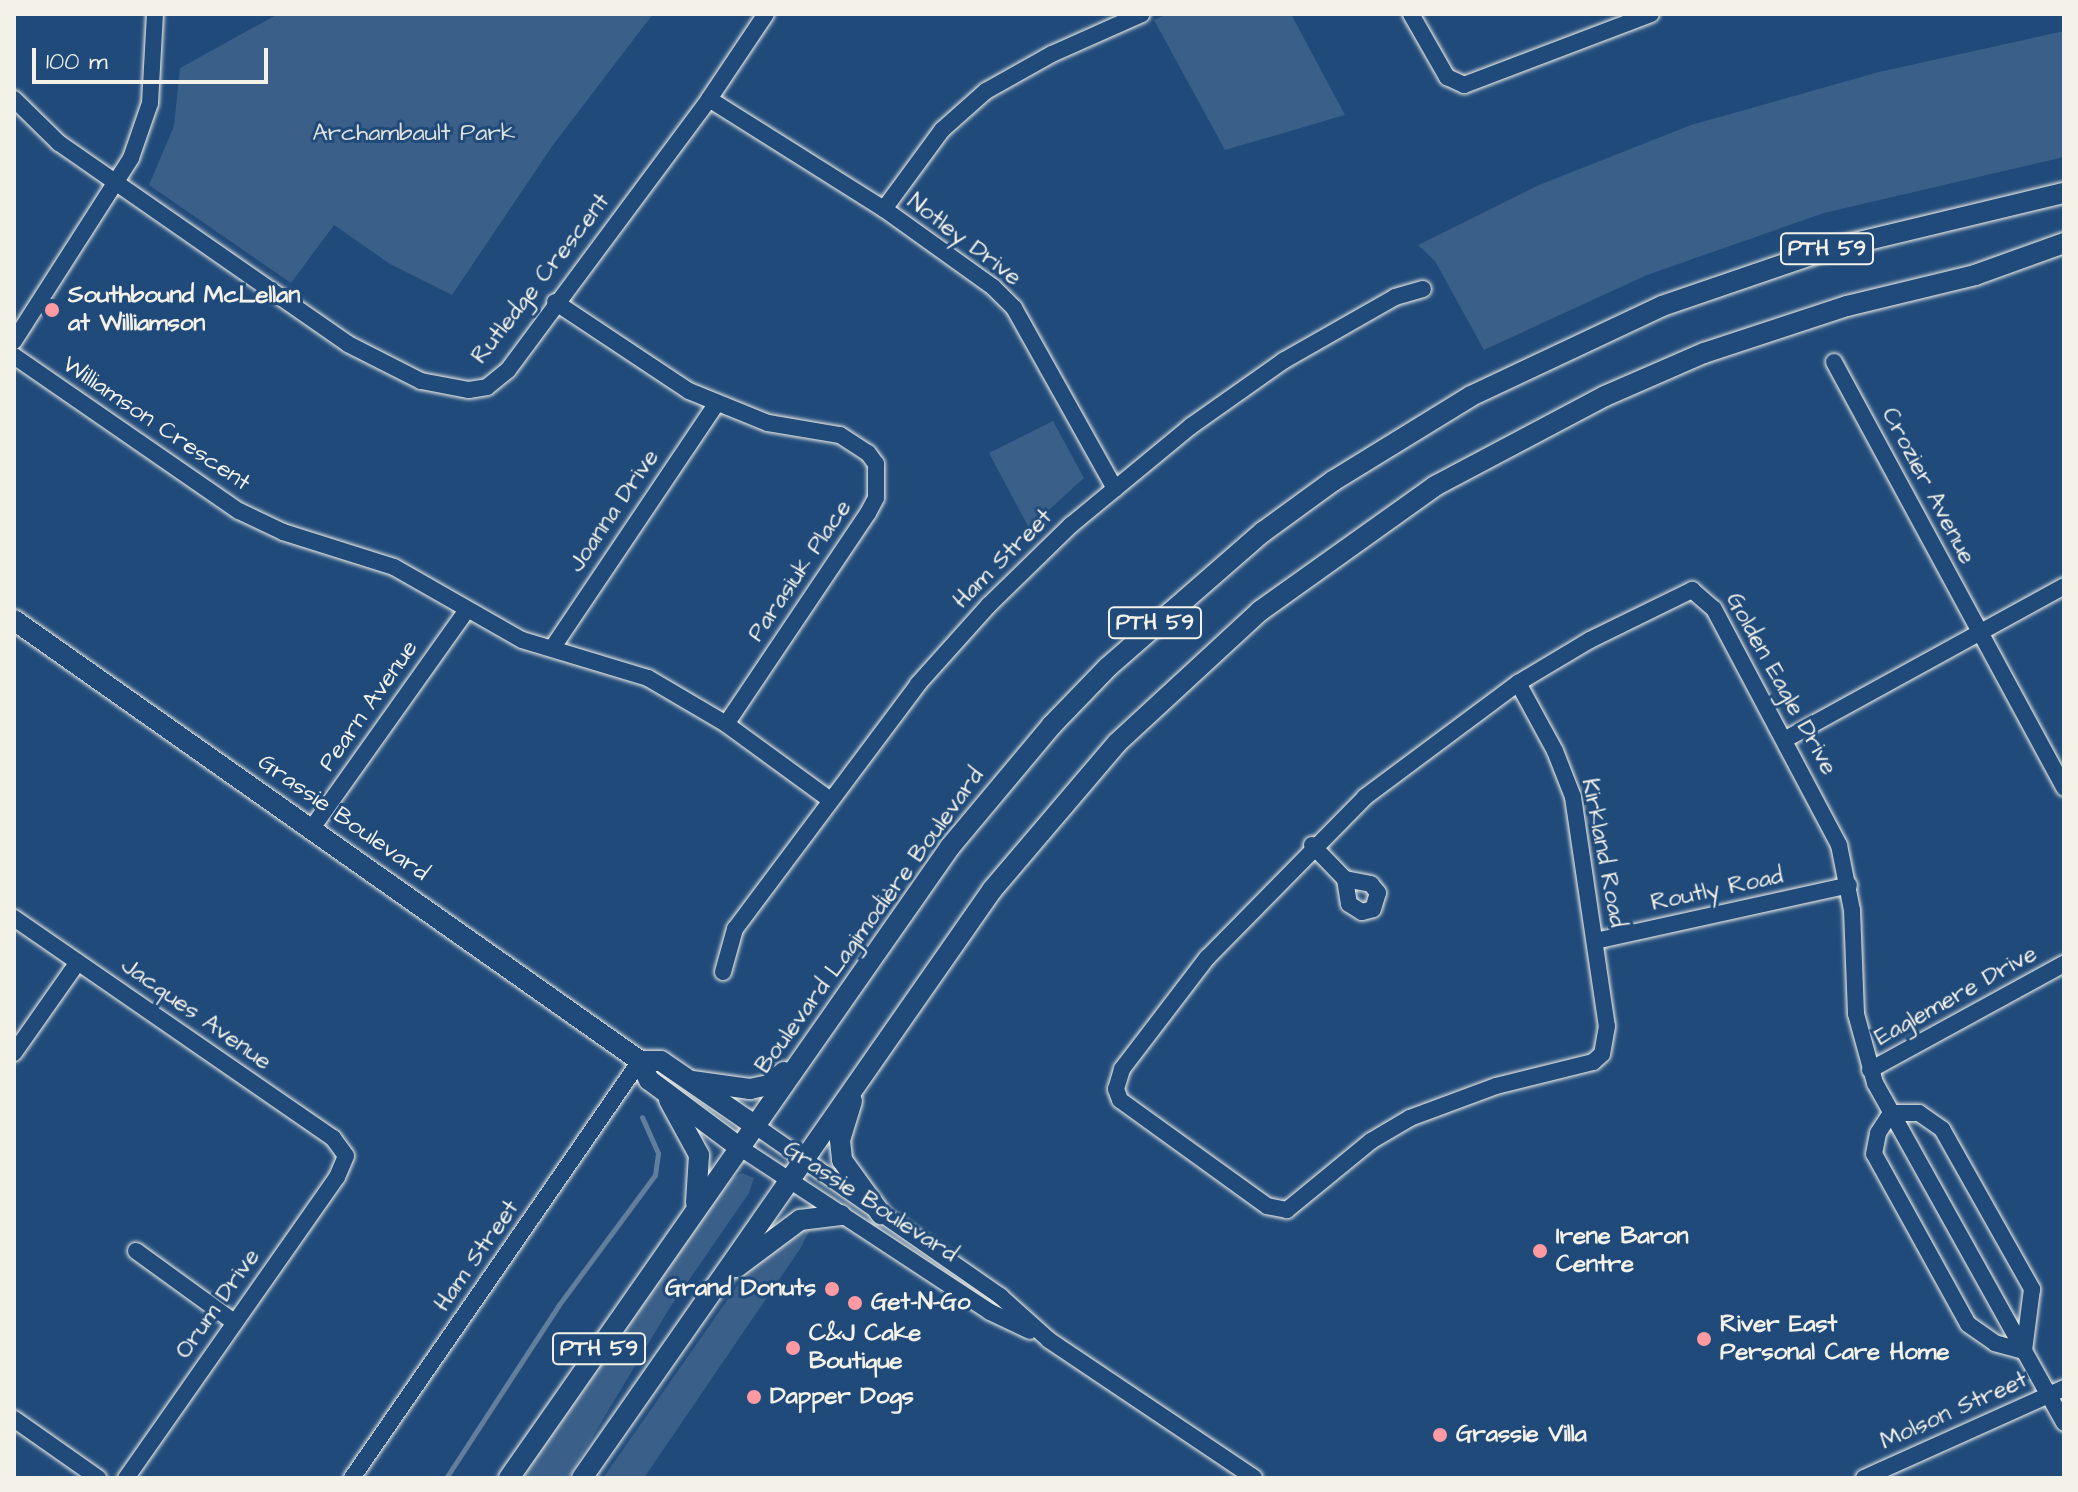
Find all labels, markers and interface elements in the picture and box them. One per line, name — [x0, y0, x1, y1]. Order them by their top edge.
scale bar — [36, 32, 272, 82]
text: 100 m — [46, 45, 108, 79]
park label: Archambault Park — [312, 120, 516, 148]
street label: Rutledge Crescent — [466, 188, 616, 370]
street label: Notley Drive — [901, 188, 1027, 292]
road number: PTH 59 — [1779, 231, 1875, 267]
place label: Southbound McLellan at Williamson — [68, 282, 300, 338]
marker: Southbound McLellan at Williamson — [43, 301, 61, 319]
street label: Williamson Crescent — [57, 350, 255, 498]
street label: Crozier Avenue — [1875, 403, 1981, 569]
street label: Joanna Drive — [562, 444, 666, 578]
street label: Parasiuk Place — [742, 495, 858, 647]
street label: Ham Street — [947, 503, 1059, 615]
street label: Golden Eagle Drive — [1719, 588, 1843, 780]
road number: PTH 59 — [1107, 605, 1203, 641]
street label: Pearn Avenue — [313, 635, 425, 777]
street label: Grassie Boulevard — [252, 748, 434, 888]
street label: Boulevard Lagimodière Boulevard — [749, 763, 991, 1079]
street label: Kirkland Road — [1574, 776, 1632, 930]
street label: Routly Road — [1648, 862, 1786, 918]
street label: Eaglemere Drive — [1870, 940, 2042, 1052]
street label: Jacques Avenue — [115, 951, 277, 1077]
street label: Grassie Boulevard — [777, 1135, 963, 1269]
street label: Ham Street — [428, 1195, 526, 1317]
place label: Irene Baron Centre — [1556, 1223, 1688, 1279]
marker: Irene Baron Centre — [1531, 1242, 1549, 1260]
street label: Orum Drive — [170, 1243, 266, 1365]
place label: Grand Donuts — [665, 1275, 816, 1303]
marker: Grand Donuts — [823, 1280, 841, 1298]
place label: Get-N-Go — [871, 1289, 970, 1317]
marker: Get-N-Go — [846, 1294, 864, 1312]
place label: River East Personal Care Home — [1720, 1311, 1949, 1367]
place label: C&J Cake Boutique — [809, 1320, 921, 1376]
marker: River East Personal Care Home — [1695, 1330, 1713, 1348]
road number: PTH 59 — [551, 1331, 647, 1367]
marker: C&J Cake Boutique — [784, 1339, 802, 1357]
street label: Molson Street — [1876, 1366, 2032, 1456]
place label: Dapper Dogs — [770, 1383, 914, 1411]
marker: Dapper Dogs — [745, 1388, 763, 1406]
place label: Grassie Villa — [1456, 1421, 1587, 1449]
marker: Grassie Villa — [1431, 1426, 1449, 1444]

